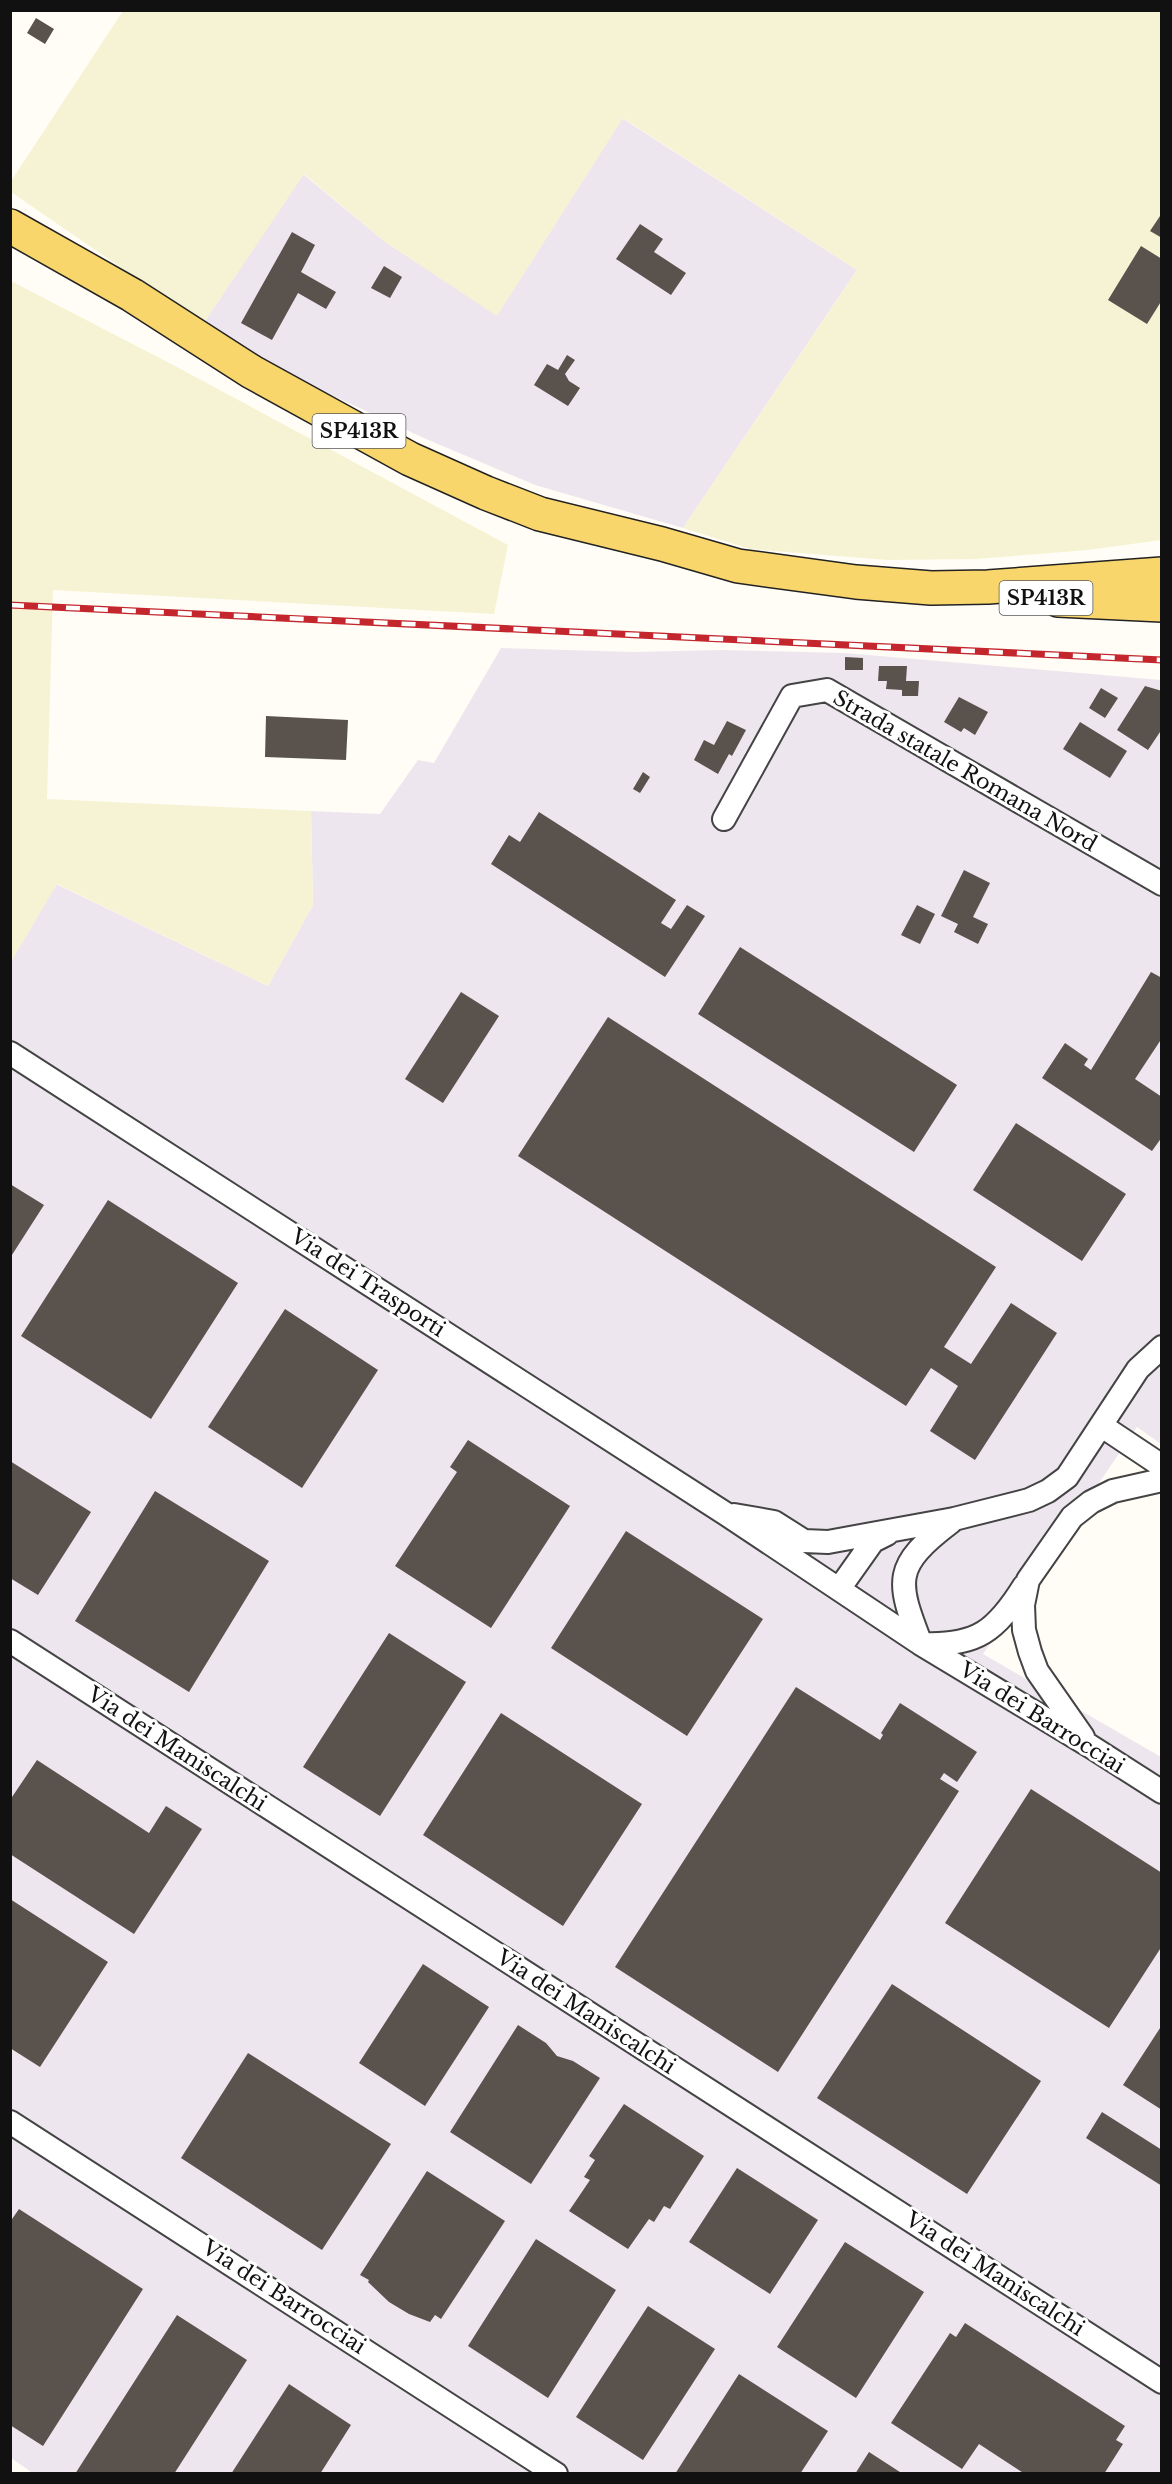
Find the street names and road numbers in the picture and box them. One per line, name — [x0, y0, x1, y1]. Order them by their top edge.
road number: SP413R — [312, 414, 406, 448]
road number: SP413R — [1000, 581, 1092, 615]
street label: Strada statale Romana Nord — [828, 685, 1102, 857]
street label: Via dei Trasporti — [285, 1223, 450, 1343]
street label: Via dei Barrocciai — [954, 1656, 1129, 1779]
street label: Via dei Maniscalchi — [82, 1681, 272, 1817]
street label: Via dei Maniscalchi — [491, 1944, 681, 2080]
street label: Via dei Maniscalchi — [900, 2206, 1090, 2342]
street label: Via dei Barrocciai — [196, 2234, 371, 2360]

